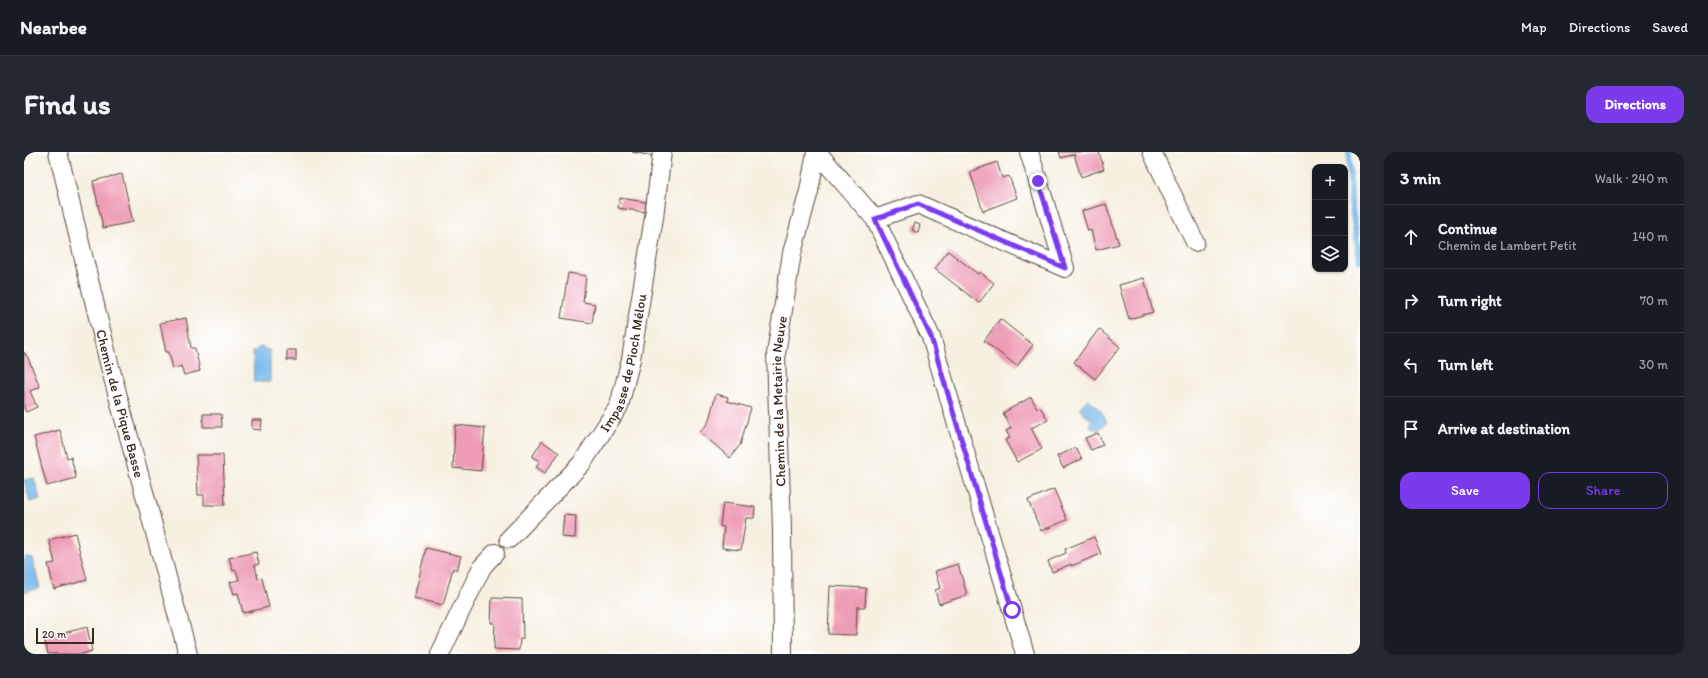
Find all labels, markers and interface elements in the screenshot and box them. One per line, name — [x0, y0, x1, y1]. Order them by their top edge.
text: Nearbee — [20, 16, 87, 39]
text: Map — [1521, 19, 1547, 36]
text: Directions — [1569, 19, 1630, 36]
text: Saved — [1652, 19, 1688, 36]
button: Directions — [1586, 86, 1684, 123]
text: Find us — [24, 87, 111, 121]
map controls — [1312, 164, 1348, 272]
button: + — [1312, 164, 1348, 200]
text: 3 min — [1400, 168, 1441, 188]
text: Walk · 240 m — [1595, 171, 1668, 186]
route end — [1029, 172, 1047, 190]
button: − — [1312, 200, 1348, 236]
text: Continue — [1438, 220, 1497, 238]
icon: ahead — [1400, 226, 1422, 248]
text: 140 m — [1632, 229, 1668, 244]
button: layers — [1312, 236, 1348, 272]
text: Chemin de Lambert Petit — [1438, 238, 1577, 253]
icon: right — [1400, 290, 1422, 312]
street label: Impasse de Pioch Mélou — [596, 292, 650, 435]
text: Turn right — [1438, 292, 1502, 310]
text: 70 m — [1640, 293, 1668, 308]
street label: Chemin de la Metairie Neuve — [767, 314, 790, 487]
street label: Chemin de la Pique Basse — [93, 328, 148, 480]
icon: left — [1400, 354, 1422, 376]
text: Turn left — [1438, 356, 1493, 374]
text: 30 m — [1639, 357, 1668, 372]
icon: arrive — [1400, 418, 1422, 440]
text: Arrive at destination — [1438, 420, 1570, 438]
button: Save — [1400, 472, 1530, 509]
button: Share — [1538, 472, 1668, 509]
route start — [1003, 601, 1021, 619]
scale bar — [36, 626, 94, 645]
text: 20 m — [42, 628, 66, 641]

